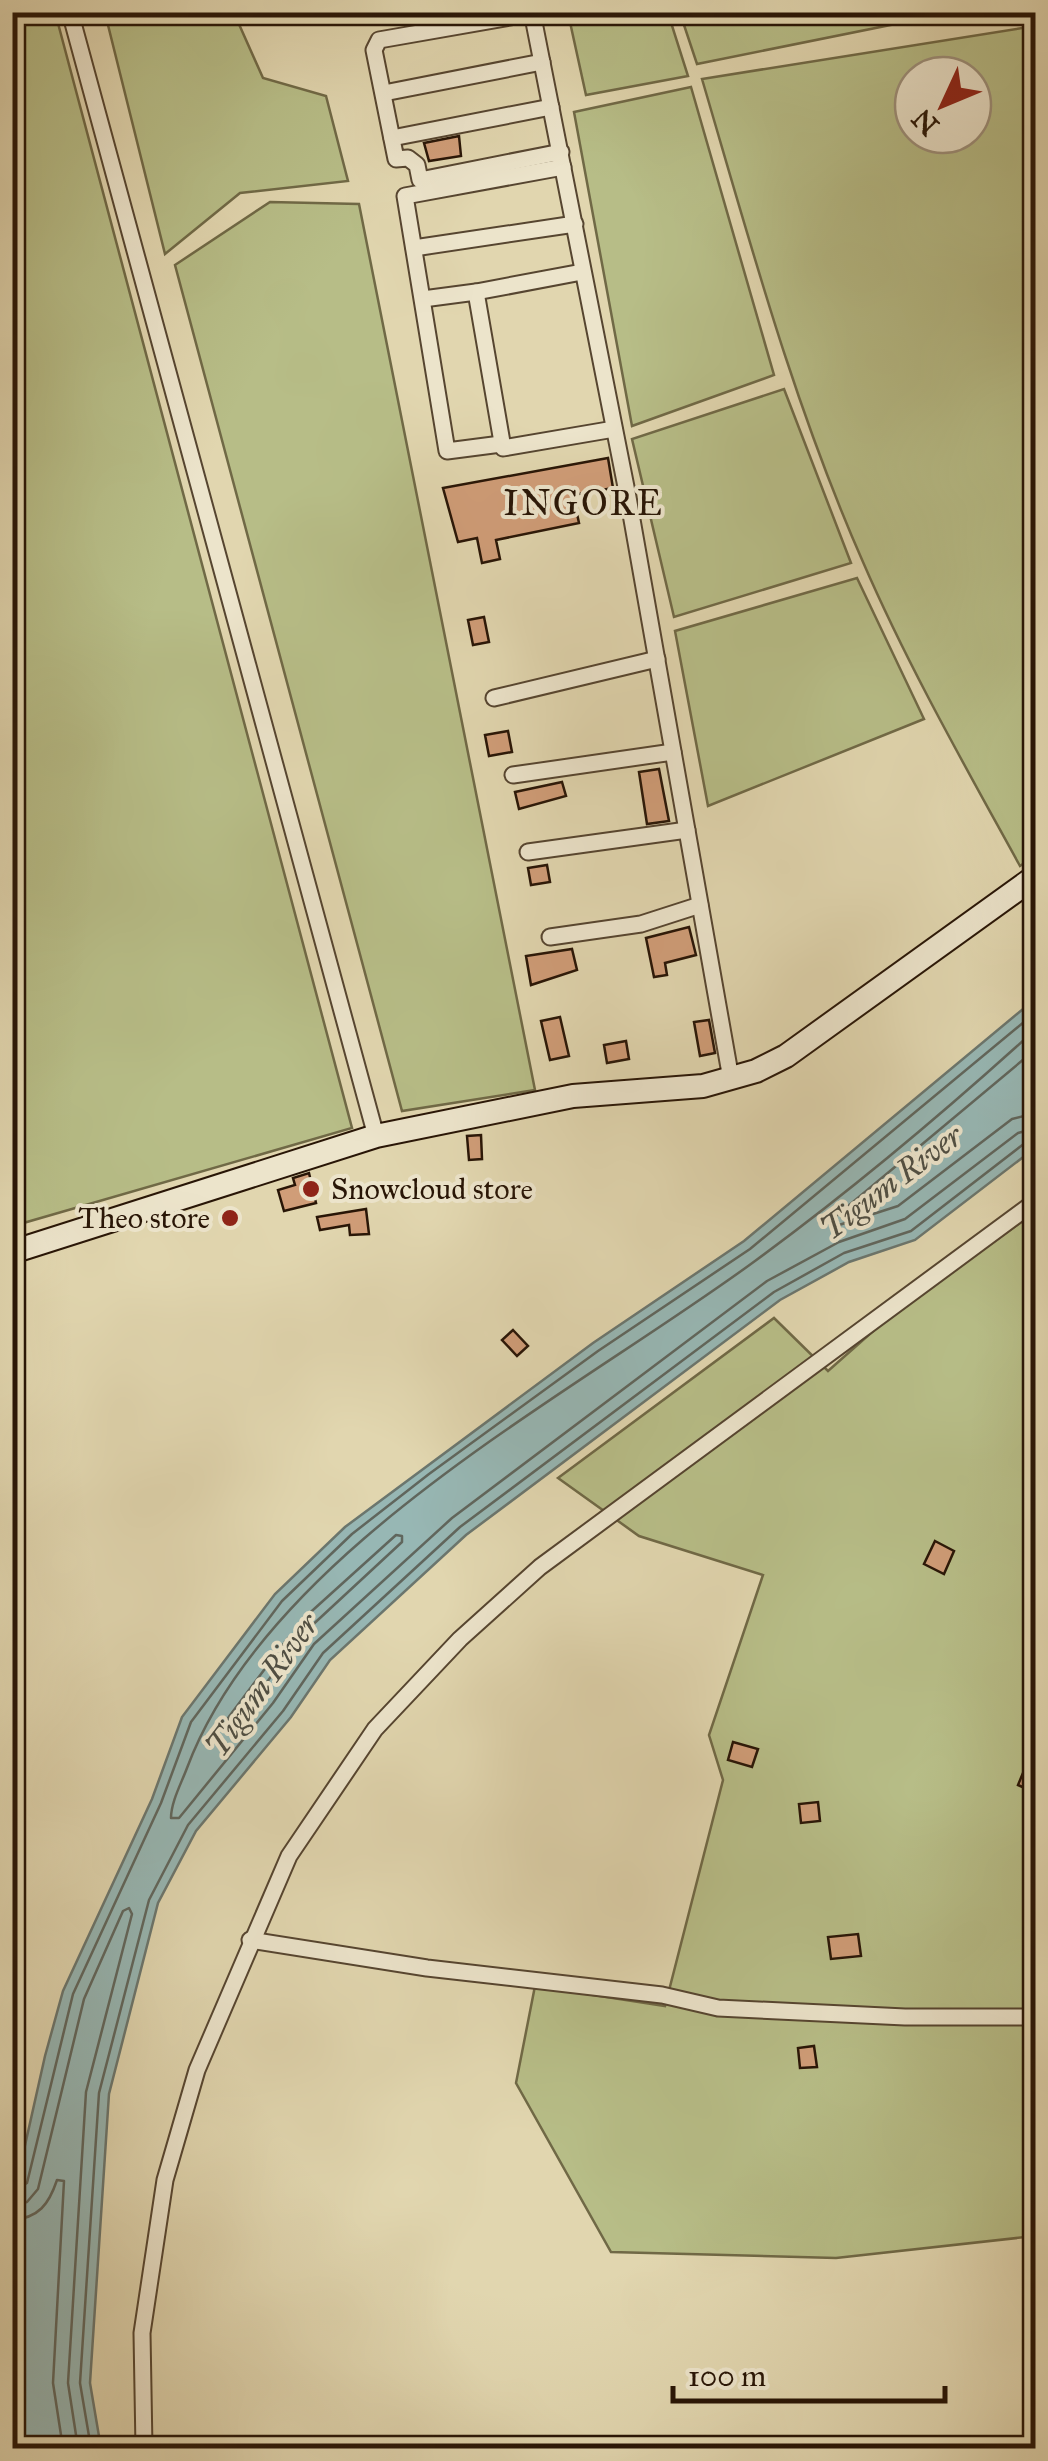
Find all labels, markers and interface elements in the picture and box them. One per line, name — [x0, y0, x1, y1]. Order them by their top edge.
north arrow — [893, 55, 993, 155]
text: N — [904, 101, 946, 143]
district label: INGORE — [504, 482, 664, 525]
water label: Tigum River — [813, 1115, 971, 1248]
place label: Snowcloud store — [331, 1171, 533, 1207]
marker: Snowcloud store — [300, 1178, 322, 1200]
place label: Theo store — [78, 1200, 210, 1236]
marker: Theo store — [219, 1207, 241, 1229]
water label: Tigum River — [197, 1605, 328, 1765]
scale bar — [673, 2341, 946, 2403]
text: 100 m — [688, 2358, 766, 2394]

